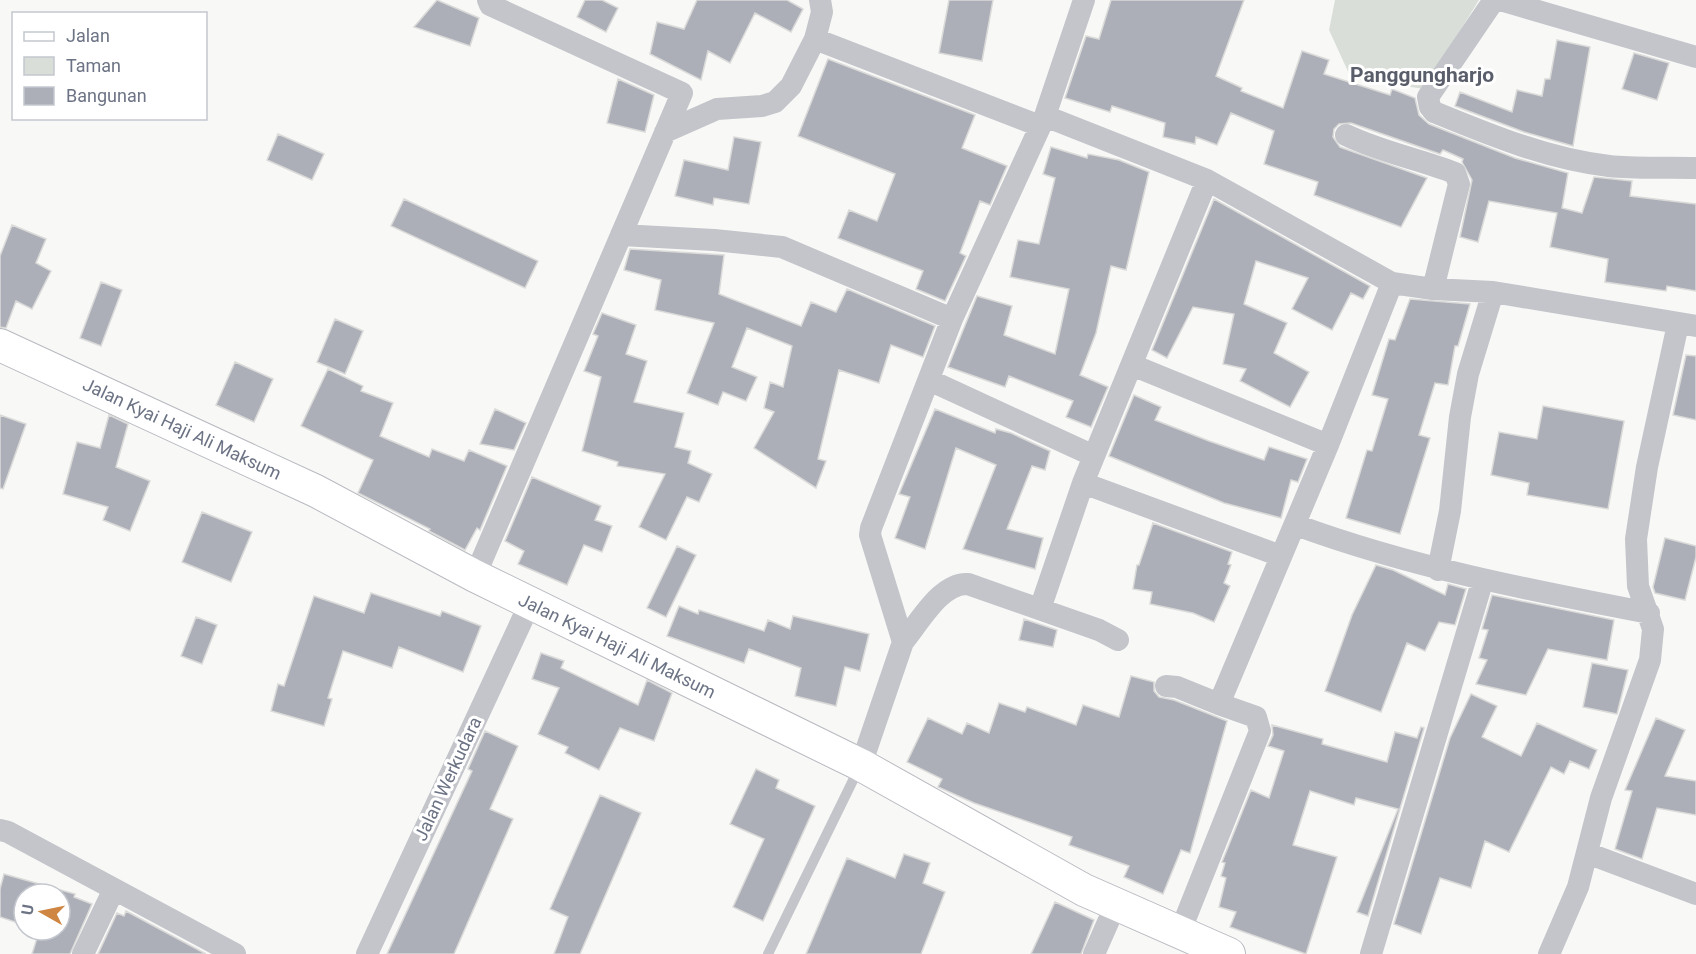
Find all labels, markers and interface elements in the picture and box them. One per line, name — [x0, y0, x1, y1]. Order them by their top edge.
legend — [12, 12, 207, 120]
text: Jalan — [66, 25, 110, 46]
text: Taman — [66, 55, 121, 76]
district label: Panggungharjo — [1350, 63, 1494, 87]
text: Bangunan — [66, 85, 147, 106]
street label: Jalan Kyai Haji Ali Maksum — [80, 373, 285, 484]
street label: Jalan Kyai Haji Ali Maksum — [515, 589, 719, 702]
street label: Jalan Werkudara — [410, 714, 485, 844]
north arrow — [12, 882, 72, 942]
text: U — [17, 903, 38, 916]

